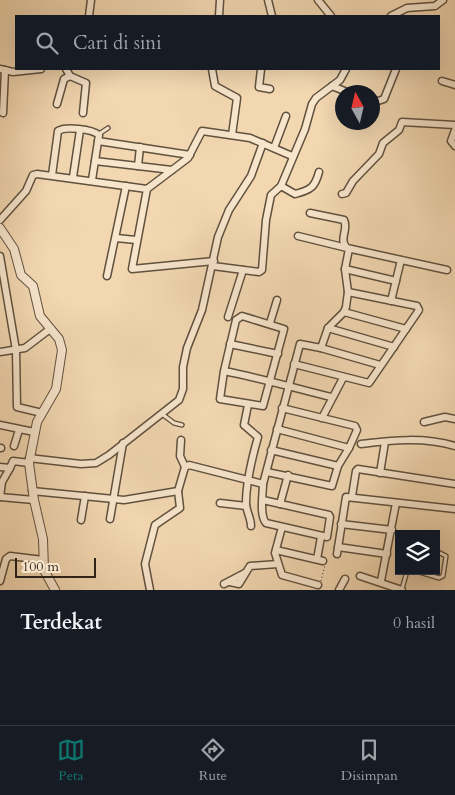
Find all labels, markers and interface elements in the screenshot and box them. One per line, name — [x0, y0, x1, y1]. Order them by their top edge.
search box — [15, 15, 440, 70]
icon: search — [33, 29, 61, 57]
text: Cari di sini — [73, 30, 162, 56]
north arrow — [335, 85, 380, 130]
map controls — [395, 530, 440, 575]
button: layers — [395, 530, 440, 575]
scale bar — [15, 555, 96, 578]
text: 100 m — [22, 557, 59, 576]
text: Terdekat — [20, 608, 102, 637]
text: 0 hasil — [393, 612, 435, 634]
tab: Peta — [57, 736, 85, 785]
tab: Rute — [199, 736, 227, 785]
tab: Disimpan — [341, 736, 398, 785]

